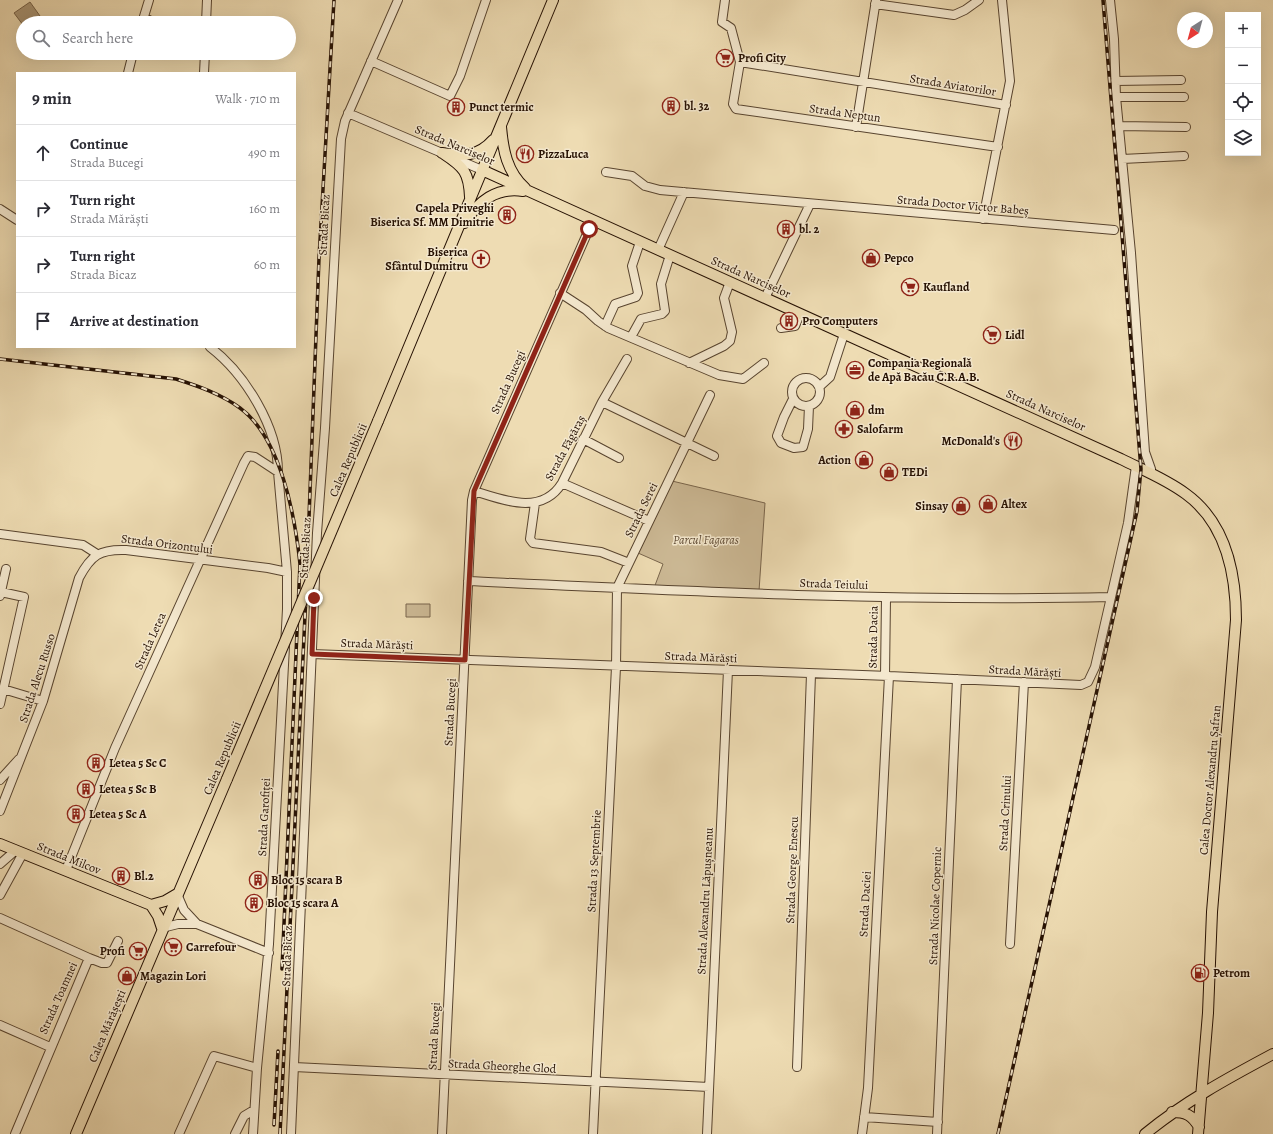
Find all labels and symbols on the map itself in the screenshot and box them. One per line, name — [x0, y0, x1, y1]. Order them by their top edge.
north arrow — [1177, 12, 1213, 48]
supermarket icon: Profi City — [715, 48, 735, 68]
place label: Profi City — [738, 50, 786, 66]
street label: Strada Aviatorilor — [909, 70, 998, 100]
building icon: bl. 32 — [661, 96, 681, 116]
building icon: Punct termic — [446, 97, 466, 117]
place label: bl. 32 — [683, 98, 710, 114]
place label: Punct termic — [469, 99, 534, 115]
street label: Strada Neptun — [808, 100, 882, 126]
street label: Strada Narciselor — [413, 121, 498, 169]
restaurant icon: PizzaLuca — [515, 144, 535, 164]
place label: PizzaLuca — [538, 146, 589, 162]
street label: Strada Doctor Victor Babeș — [896, 191, 1030, 219]
street label: Strada Bicaz — [314, 194, 334, 256]
place label: Capela Priveghi Biserica Sf. MM Dimitrie — [370, 200, 494, 230]
building icon: Capela Priveghi Biserica Sf. MM Dimitrie — [497, 205, 517, 225]
building icon: bl. 2 — [776, 219, 796, 239]
route start — [580, 220, 598, 238]
place label: bl. 2 — [798, 221, 819, 237]
place label: Biserica Sfântul Dumitru — [385, 244, 468, 274]
shop icon: Pepco — [861, 248, 881, 268]
church icon: Biserica Sfântul Dumitru — [471, 249, 491, 269]
place label: Pepco — [884, 250, 914, 266]
street label: Strada Narciselor — [709, 252, 794, 302]
supermarket icon: Kaufland — [900, 277, 920, 297]
place label: Kaufland — [923, 279, 970, 295]
building icon: Pro Computers — [779, 311, 799, 331]
place label: Pro Computers — [802, 313, 878, 329]
supermarket icon: Lidl — [982, 325, 1002, 345]
place label: Lidl — [1005, 327, 1025, 343]
street label: Strada Bucegi — [487, 348, 529, 416]
place label: Compania Regională de Apă Bacău C.R.A.B. — [868, 355, 979, 385]
office icon: Compania Regională de Apă Bacău C.R.A.B. — [845, 360, 865, 380]
street label: Strada Narciselor — [1004, 385, 1089, 435]
shop icon: dm — [845, 400, 865, 420]
place label: dm — [868, 402, 885, 418]
street label: Strada Făgăraș — [541, 412, 589, 484]
pharmacy icon: Salofarm — [834, 419, 854, 439]
street label: Calea Republicii — [325, 421, 371, 499]
place label: Salofarm — [857, 421, 903, 437]
restaurant icon: McDonald's — [1003, 431, 1023, 451]
place label: McDonald's — [942, 433, 1000, 449]
shop icon: Action — [854, 450, 874, 470]
place label: Action — [817, 452, 851, 468]
shop icon: TEDi — [879, 462, 899, 482]
place label: TEDi — [902, 464, 928, 480]
street label: Strada Serei — [621, 480, 661, 540]
shop icon: Altex — [978, 494, 998, 514]
shop icon: Sinsay — [951, 496, 971, 516]
place label: Altex — [1000, 496, 1027, 512]
place label: Sinsay — [915, 498, 948, 514]
street label: Strada Bicaz — [295, 517, 315, 579]
street label: Strada Orizontului — [120, 530, 214, 558]
park label: Parcul Fagaras — [673, 532, 739, 548]
street label: Strada Teiului — [799, 575, 869, 593]
route end — [305, 589, 323, 607]
street label: Strada Dacia — [864, 605, 882, 669]
street label: Strada Letea — [130, 609, 170, 672]
street label: Strada Alecu Russo — [15, 631, 59, 725]
street label: Strada Mărăști — [340, 635, 414, 653]
street label: Strada Mărăști — [664, 648, 738, 666]
street label: Strada Mărăști — [988, 661, 1062, 681]
street label: Strada Bucegi — [440, 678, 460, 746]
street label: Calea Doctor Alexandru Șafran — [1195, 704, 1225, 856]
street label: Calea Republicii — [199, 719, 245, 797]
building icon: Letea 5 Sc C — [86, 753, 106, 773]
place label: Letea 5 Sc C — [109, 755, 166, 771]
street label: Strada Crinului — [995, 775, 1015, 851]
street label: Strada Garofiței — [254, 777, 274, 857]
building icon: Letea 5 Sc B — [76, 779, 96, 799]
place label: Letea 5 Sc B — [99, 781, 157, 797]
building icon: Letea 5 Sc A — [66, 804, 86, 824]
place label: Letea 5 Sc A — [89, 806, 147, 822]
street label: Strada 13 Septembrie — [583, 809, 605, 913]
street label: Strada George Enescu — [782, 816, 802, 924]
street label: Strada Alexandru Lăpușneanu — [693, 827, 717, 975]
street label: Strada Milcov — [35, 838, 104, 878]
street label: Strada Nicolae Copernic — [925, 847, 945, 965]
building icon: Bl.2 — [111, 866, 131, 886]
place label: Bl.2 — [134, 868, 154, 884]
building icon: Bloc 15 scara B — [248, 870, 268, 890]
street label: Strada Daciei — [855, 871, 875, 937]
place label: Bloc 15 scara B — [271, 872, 343, 888]
building icon: Bloc 15 scara A — [244, 893, 264, 913]
place label: Bloc 15 scara A — [267, 895, 339, 911]
street label: Strada Bicaz — [278, 925, 296, 987]
supermarket icon: Carrefour — [163, 937, 183, 957]
place label: Carrefour — [186, 939, 236, 955]
supermarket icon: Profi — [128, 941, 148, 961]
place label: Profi — [100, 943, 126, 959]
street label: Strada Toamnei — [35, 959, 81, 1037]
fuel station icon: Petrom — [1190, 963, 1210, 983]
place label: Petrom — [1213, 965, 1250, 981]
shop icon: Magazin Lori — [117, 966, 137, 986]
place label: Magazin Lori — [140, 968, 207, 984]
street label: Calea Mărășești — [85, 987, 129, 1065]
street label: Strada Bucegi — [424, 1002, 444, 1070]
street label: Strada Gheorghe Glod — [447, 1055, 557, 1077]

